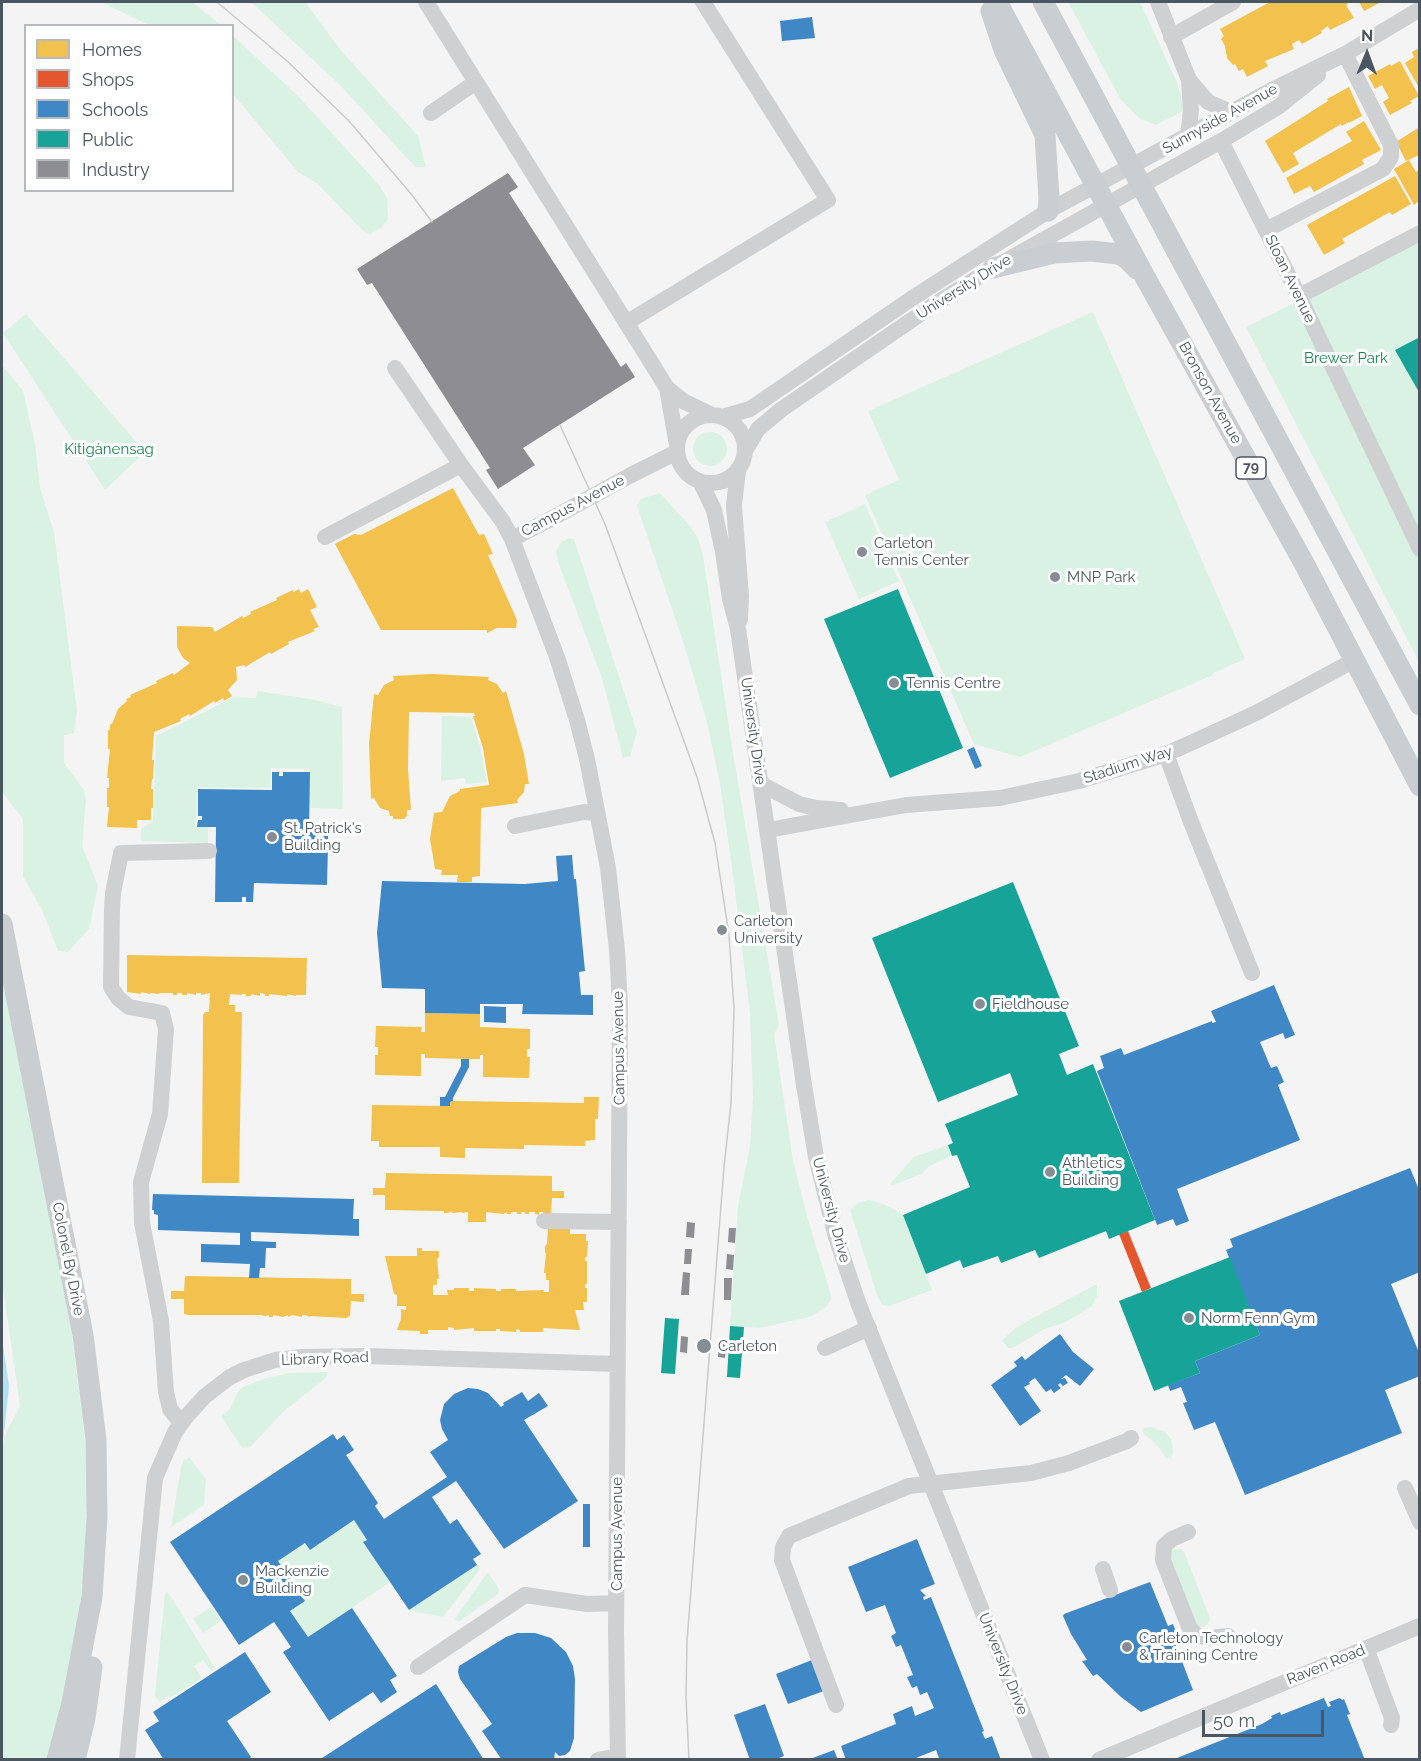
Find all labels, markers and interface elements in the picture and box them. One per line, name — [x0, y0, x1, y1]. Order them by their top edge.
legend — [24, 24, 234, 192]
north arrow — [1337, 24, 1397, 84]
text: N — [1361, 26, 1374, 45]
text: Homes — [82, 39, 142, 60]
text: Shops — [82, 69, 134, 90]
street label: Sunnyside Avenue — [1159, 80, 1281, 158]
text: Schools — [82, 99, 148, 120]
text: Public — [82, 129, 134, 150]
text: Industry — [82, 159, 150, 180]
street label: Sloan Avenue — [1261, 232, 1319, 326]
street label: University Drive — [913, 251, 1015, 323]
street label: Bronson Avenue — [1174, 339, 1246, 447]
park label: Brewer Park — [1304, 349, 1388, 367]
park label: Kitigànensag — [64, 440, 154, 458]
road number: 79 — [1236, 457, 1266, 479]
street label: Campus Avenue — [518, 471, 628, 541]
place label: Carleton Tennis Center — [874, 534, 969, 569]
marker: Carleton Tennis Center — [855, 545, 869, 559]
place label: MNP Park — [1067, 568, 1136, 586]
marker: MNP Park — [1048, 570, 1062, 584]
place label: Tennis Centre — [906, 674, 1001, 692]
street label: University Drive — [737, 676, 769, 786]
marker: Tennis Centre — [887, 676, 901, 690]
street label: Stadium Way — [1081, 742, 1175, 788]
place label: St. Patrick's Building — [284, 819, 362, 854]
marker: St. Patrick's Building — [265, 830, 279, 844]
place label: Carleton University — [734, 912, 803, 947]
marker: Carleton University — [715, 923, 729, 937]
street label: Campus Avenue — [609, 991, 629, 1105]
place label: Fieldhouse — [992, 995, 1069, 1013]
marker: Fieldhouse — [973, 997, 987, 1011]
place label: Athletics Building — [1062, 1154, 1122, 1189]
street label: University Drive — [808, 1155, 854, 1265]
marker: Athletics Building — [1043, 1165, 1057, 1179]
street label: Colonel By Drive — [48, 1201, 88, 1317]
place label: Norm Fenn Gym — [1201, 1309, 1315, 1327]
marker: Norm Fenn Gym — [1182, 1311, 1196, 1325]
marker: Carleton — [695, 1337, 713, 1355]
place label: Carleton — [718, 1337, 777, 1355]
street label: Library Road — [281, 1348, 369, 1370]
street label: Campus Avenue — [608, 1477, 626, 1591]
place label: Mackenzie Building — [255, 1562, 329, 1597]
marker: Mackenzie Building — [236, 1573, 250, 1587]
street label: University Drive — [974, 1610, 1032, 1718]
place label: Carleton Technology & Training Centre — [1139, 1629, 1283, 1664]
marker: Carleton Technology & Training Centre — [1120, 1640, 1134, 1654]
street label: Raven Road — [1284, 1641, 1368, 1689]
scale bar — [1205, 1698, 1326, 1736]
text: 50 m — [1213, 1710, 1255, 1731]

